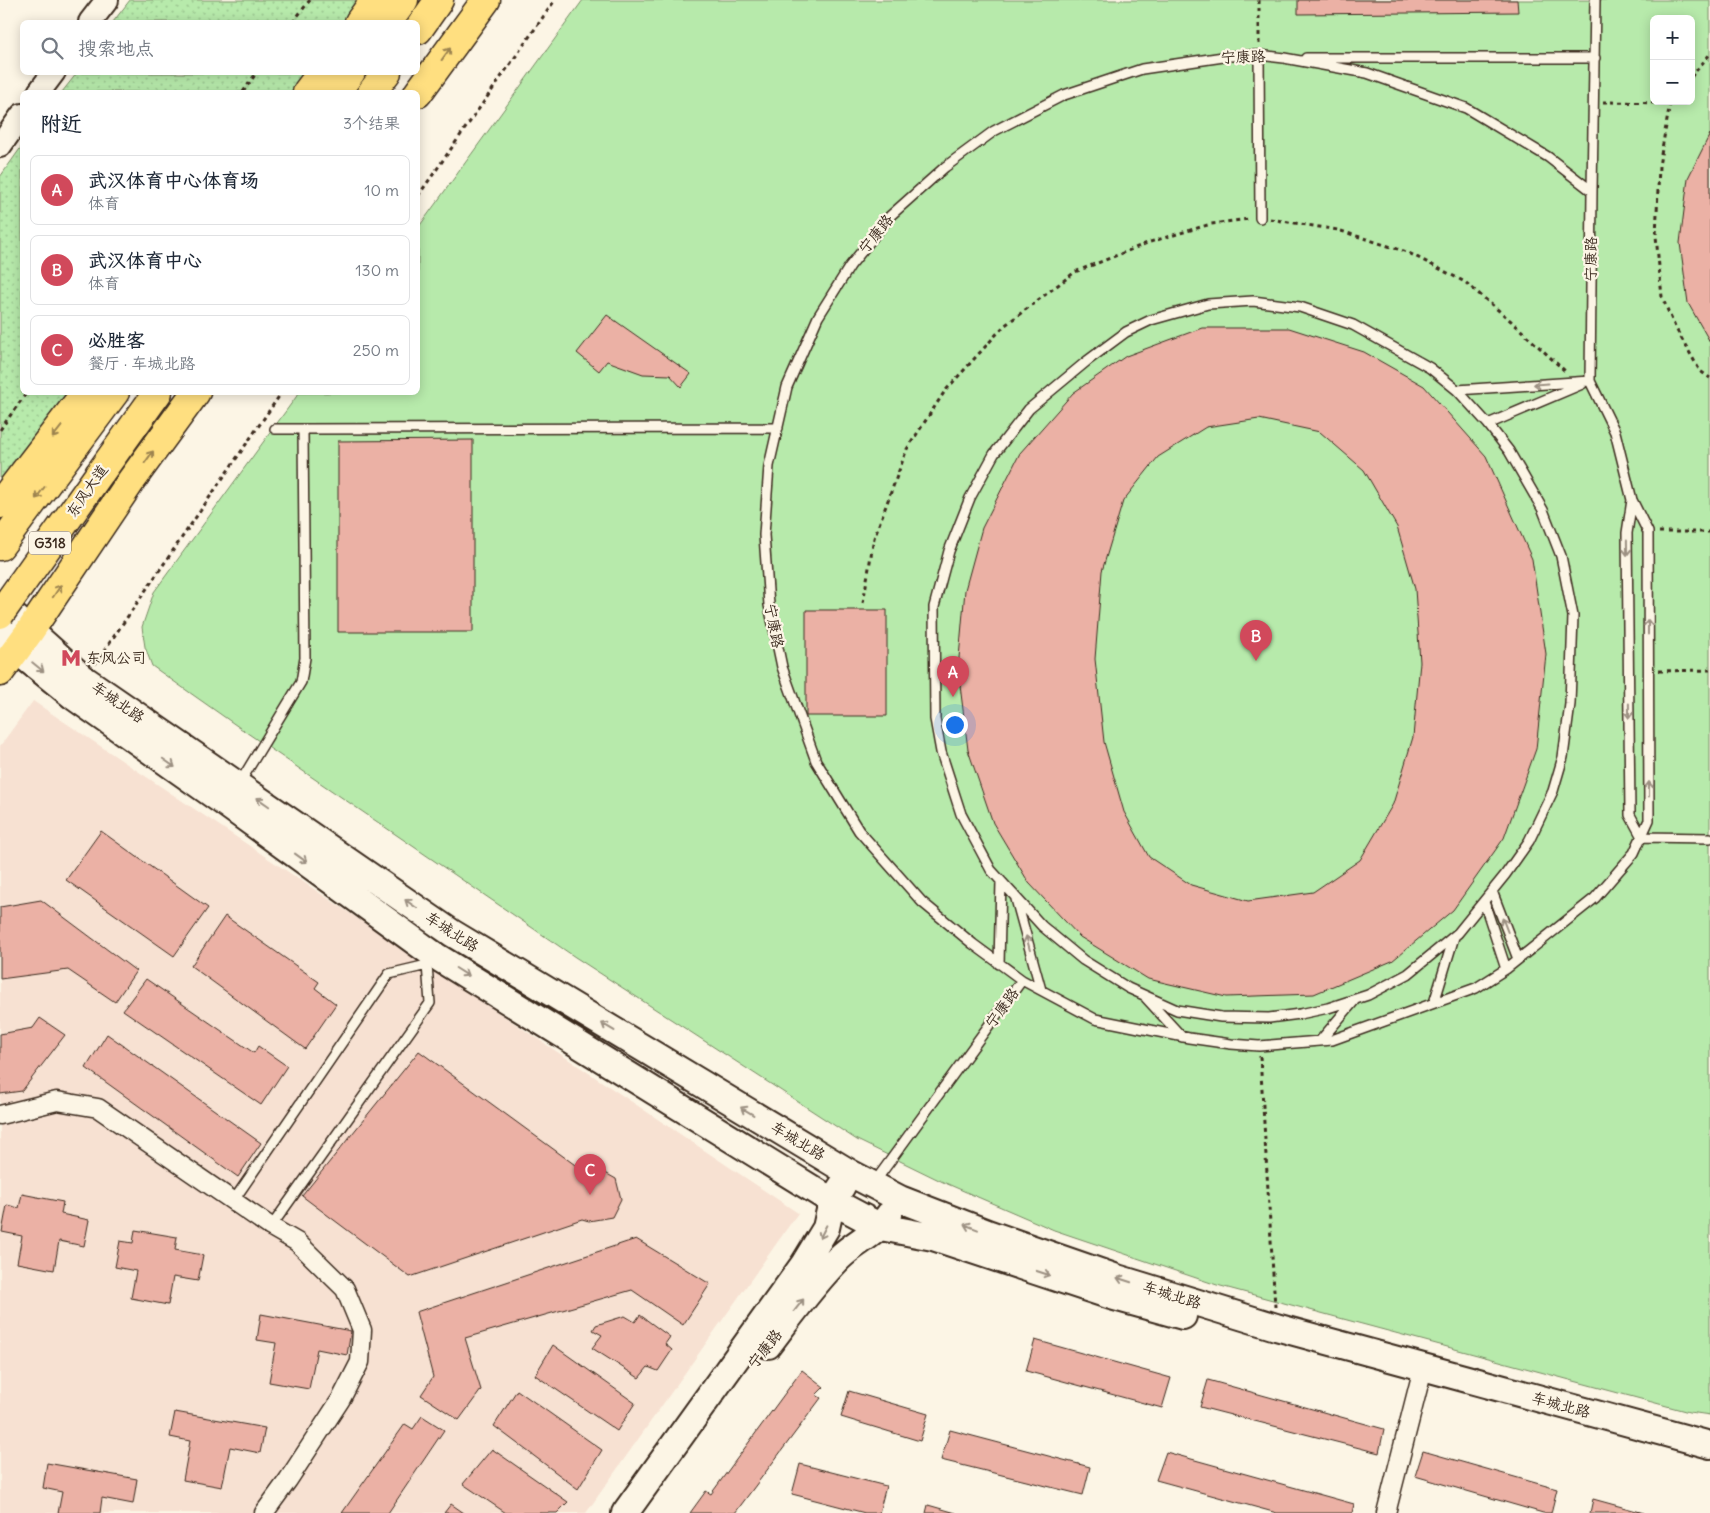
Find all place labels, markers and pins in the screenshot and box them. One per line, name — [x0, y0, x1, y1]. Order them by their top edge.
pin: B — [1240, 620, 1272, 661]
metro station icon: 东风公司 — [60, 647, 82, 669]
place label: 东风公司 — [86, 648, 146, 667]
pin: A — [937, 656, 969, 697]
pin: C — [574, 1154, 606, 1195]

